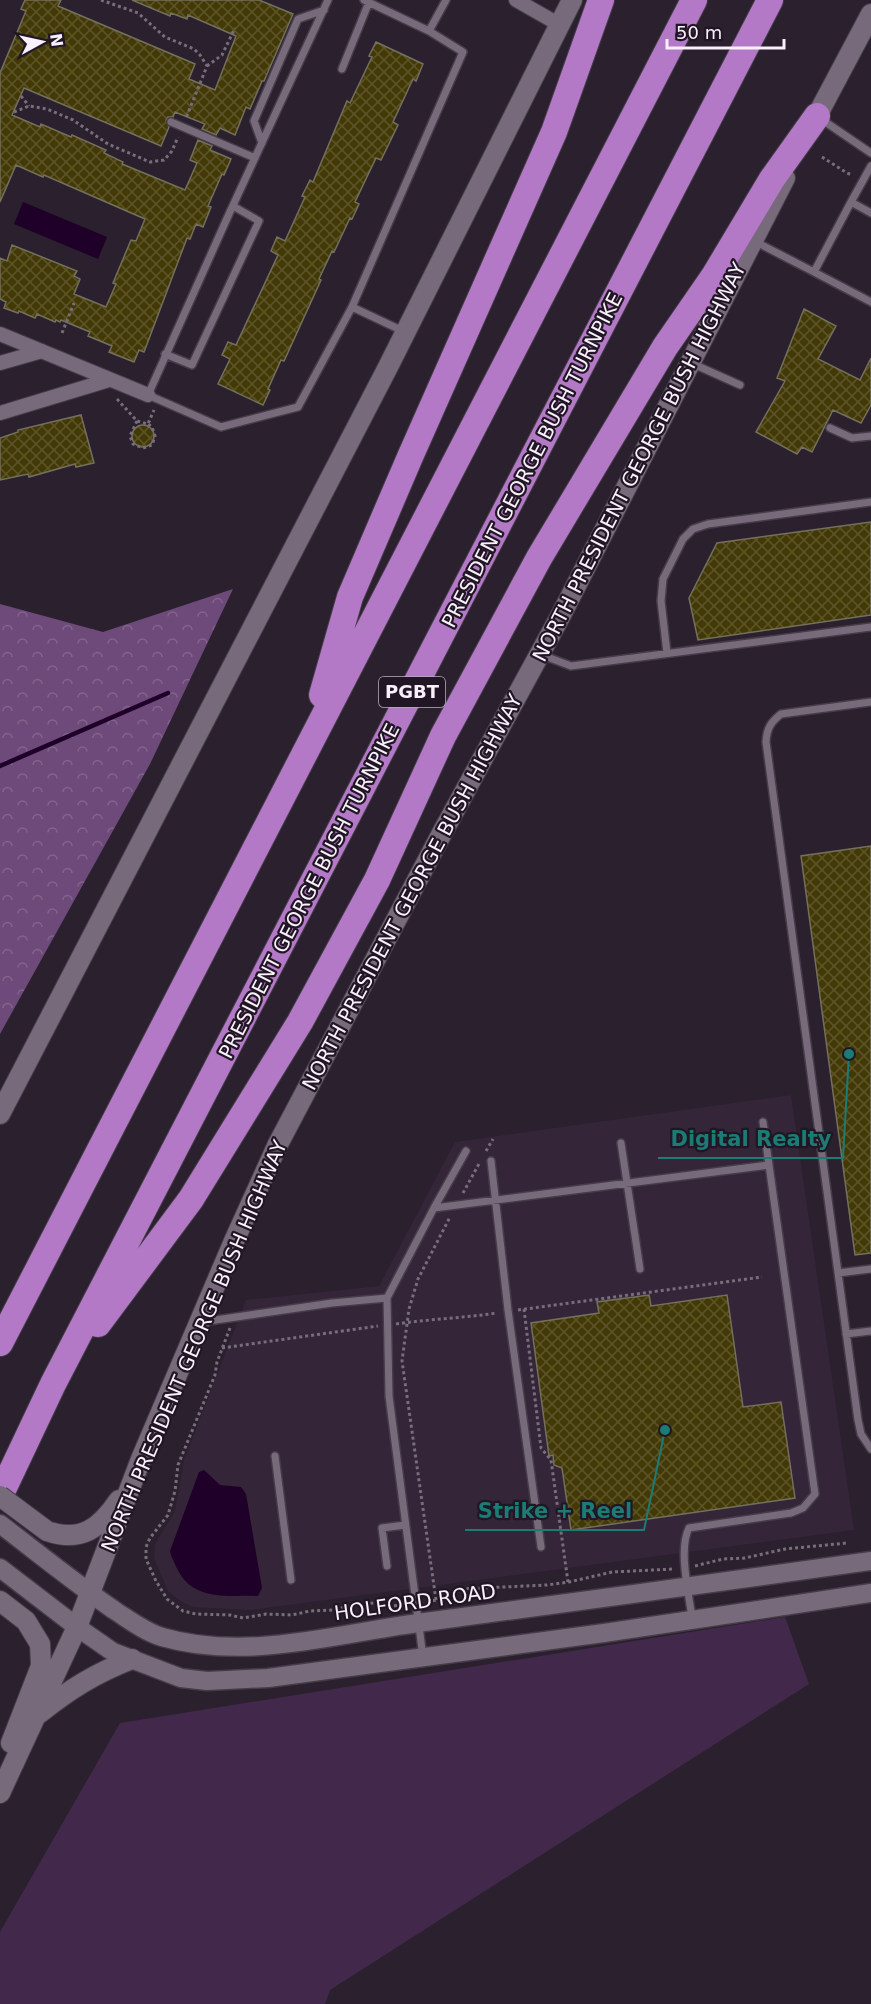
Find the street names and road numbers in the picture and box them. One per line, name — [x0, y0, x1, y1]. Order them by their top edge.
street label: NORTH PRESIDENT GEORGE BUSH HIGHWAY — [527, 258, 751, 666]
street label: PRESIDENT GEORGE BUSH TURNPIKE — [437, 288, 627, 632]
road number: PGBT — [379, 677, 445, 707]
street label: NORTH PRESIDENT GEORGE BUSH HIGHWAY — [297, 689, 527, 1094]
street label: PRESIDENT GEORGE BUSH TURNPIKE — [214, 719, 404, 1063]
street label: NORTH PRESIDENT GEORGE BUSH HIGHWAY — [96, 1136, 292, 1555]
street label: HOLFORD ROAD — [333, 1579, 497, 1625]

